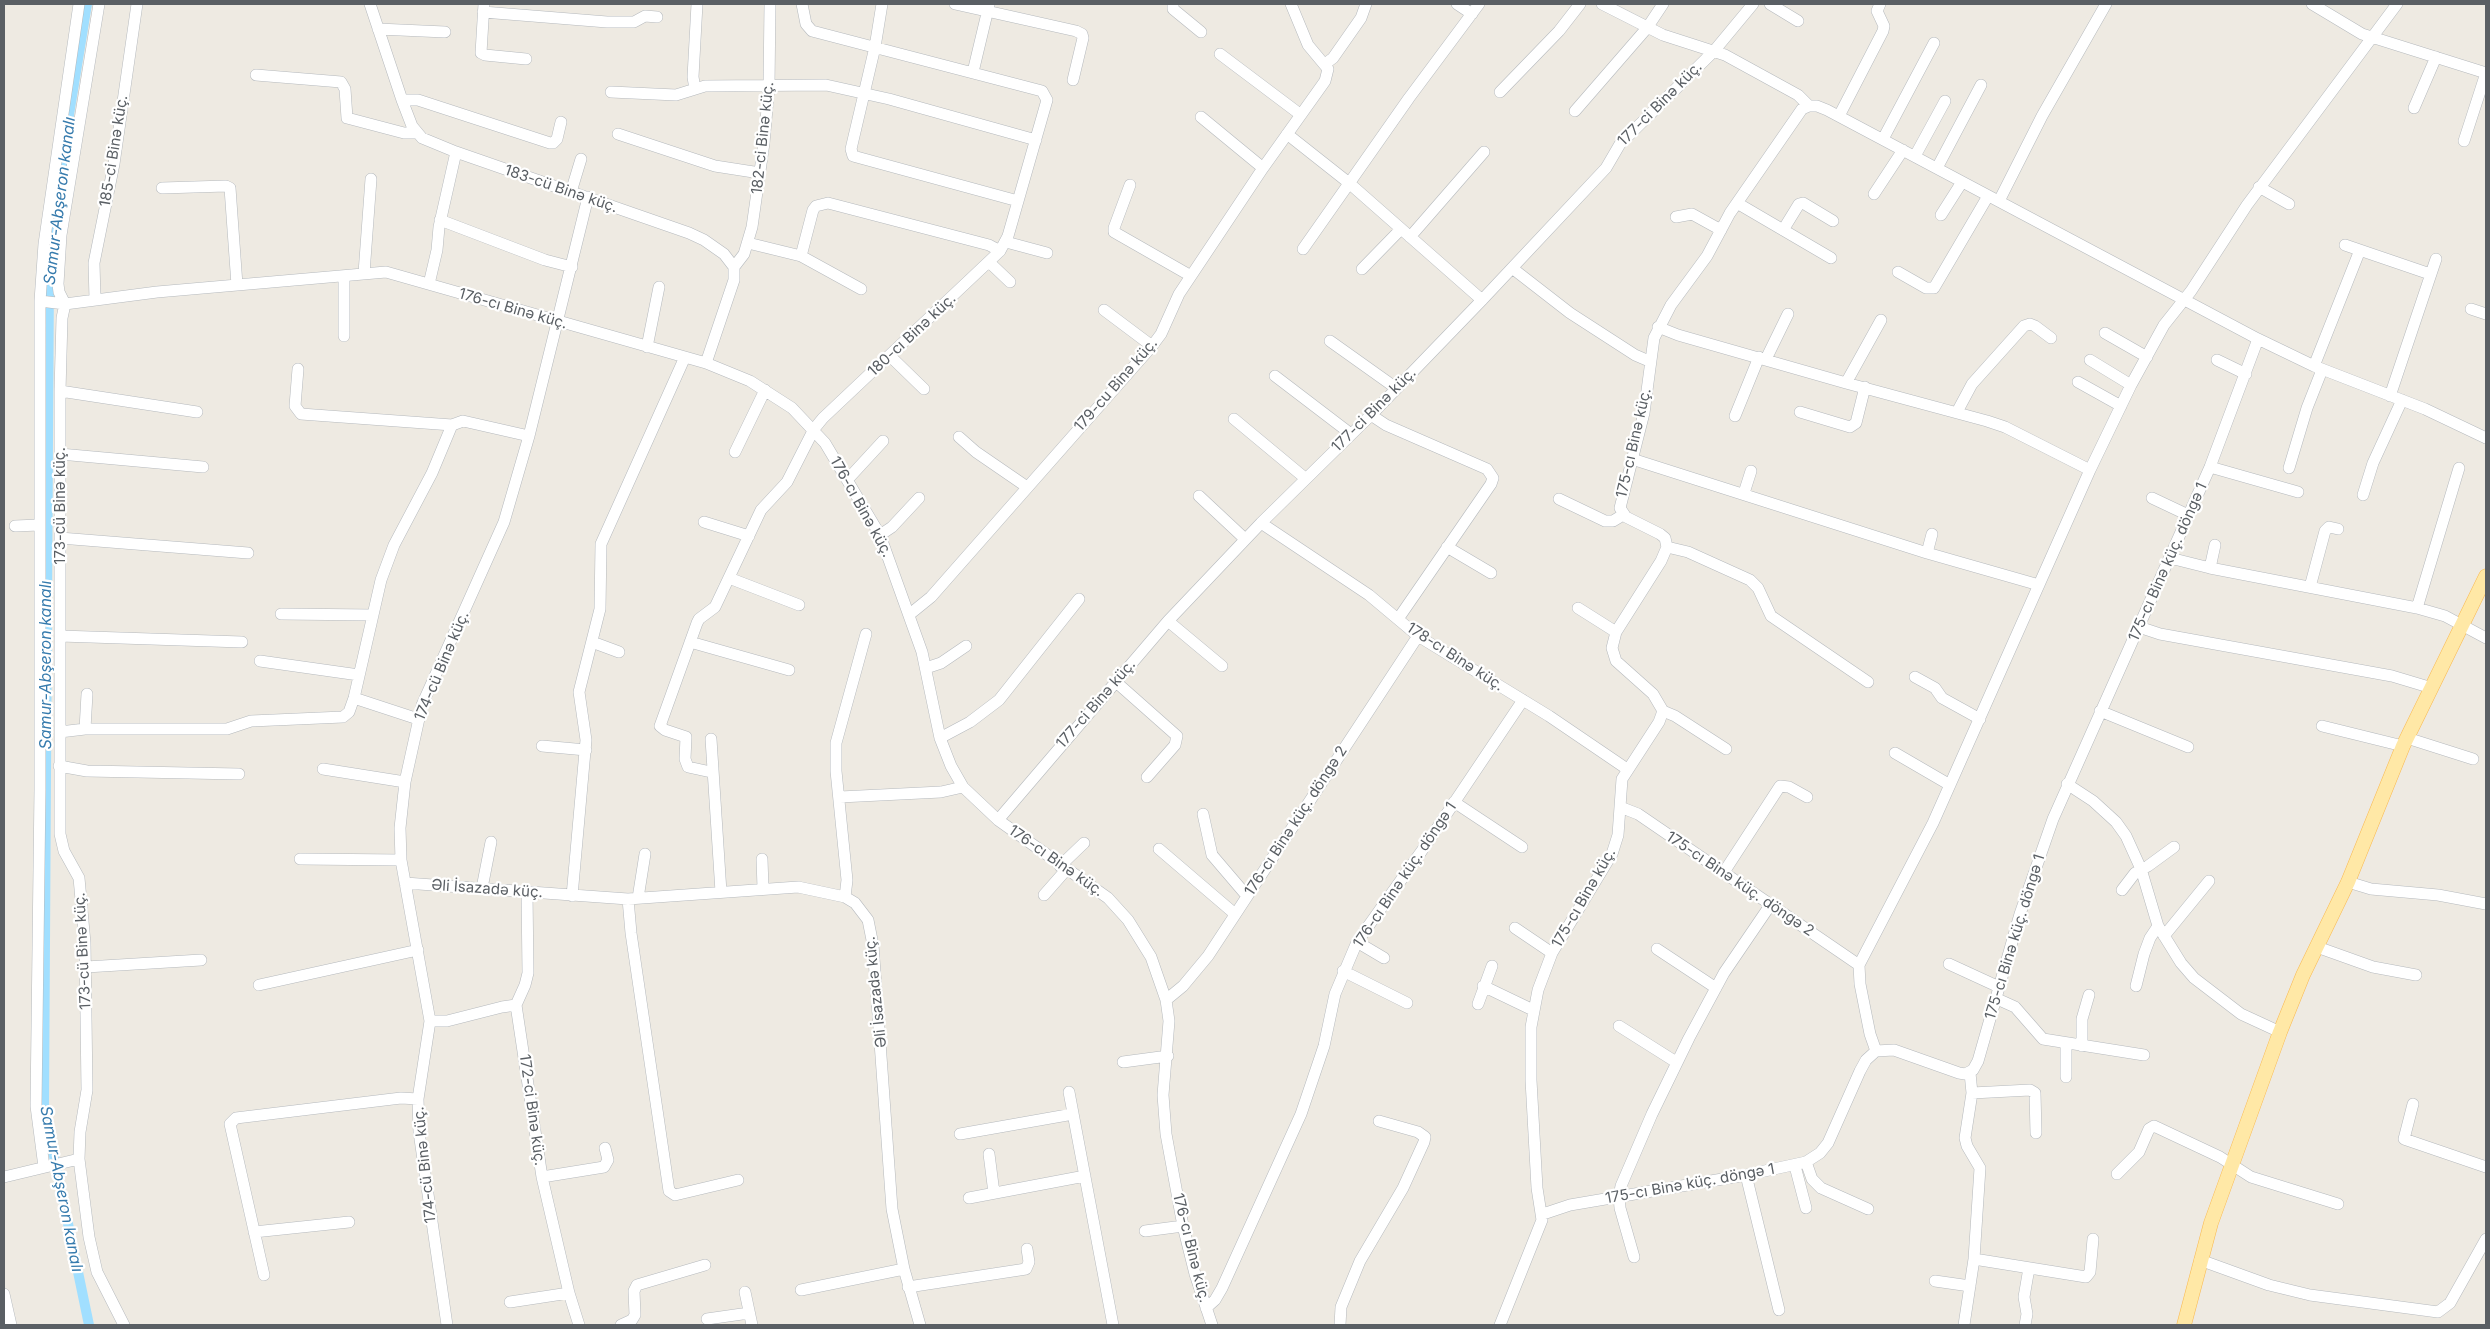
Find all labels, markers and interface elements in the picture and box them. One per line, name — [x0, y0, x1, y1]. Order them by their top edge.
street label: 177-ci Binə küç. — [1614, 58, 1706, 150]
street label: 182-ci Binə küç. — [748, 81, 778, 195]
street label: 185-ci Binə küç. — [96, 94, 132, 208]
water label: Samur-Abşeron kanalı — [40, 116, 80, 286]
street label: 183-cü Binə küç. — [502, 161, 620, 217]
street label: 176-cı Binə küç. — [457, 285, 569, 333]
street label: 180-cı Binə küç. — [864, 290, 960, 380]
street label: 179-cu Binə küç. — [1071, 335, 1161, 435]
street label: 177-ci Binə küç. — [1328, 364, 1420, 456]
street label: 175-cı Binə küç. — [1613, 386, 1655, 500]
street label: 173-cü Binə küç. — [51, 447, 69, 565]
street label: 176-cı Binə küç. — [826, 454, 896, 560]
street label: 175-cı Binə küç. döngə 1 — [2125, 480, 2211, 644]
water label: Samur-Abşeron kanalı — [36, 581, 56, 749]
street label: 174-cü Binə küç. — [411, 609, 473, 723]
street label: 178-cı Binə küç. — [1403, 619, 1507, 695]
street label: 177-ci Binə küç. — [1052, 656, 1140, 752]
street label: 176-cı Binə küç. döngə 2 — [1241, 743, 1351, 899]
street label: 176-cı Binə küç. döngə 1 — [1350, 799, 1460, 951]
street label: 176-cı Binə küç. — [1005, 821, 1107, 901]
street label: 175-cı Binə küç. döngə 2 — [1663, 828, 1817, 940]
street label: 175-cı Binə küç. — [1548, 845, 1620, 951]
street label: 175-cı Binə küç. döngə 1 — [1981, 852, 2049, 1022]
street label: Əli İsazadə küç. — [431, 876, 543, 902]
street label: 173-cü Binə küç. — [71, 892, 95, 1010]
street label: Əli İsazadə küç. — [861, 935, 891, 1049]
street label: 172-ci Binə küç. — [515, 1053, 549, 1167]
water label: Samur-Abşeron kanalı — [35, 1104, 87, 1274]
street label: 174-cü Binə küç. — [410, 1106, 440, 1224]
street label: 175-cı Binə küç. döngə 1 — [1604, 1160, 1776, 1208]
street label: 176-cı Binə küç. — [1169, 1191, 1213, 1305]

